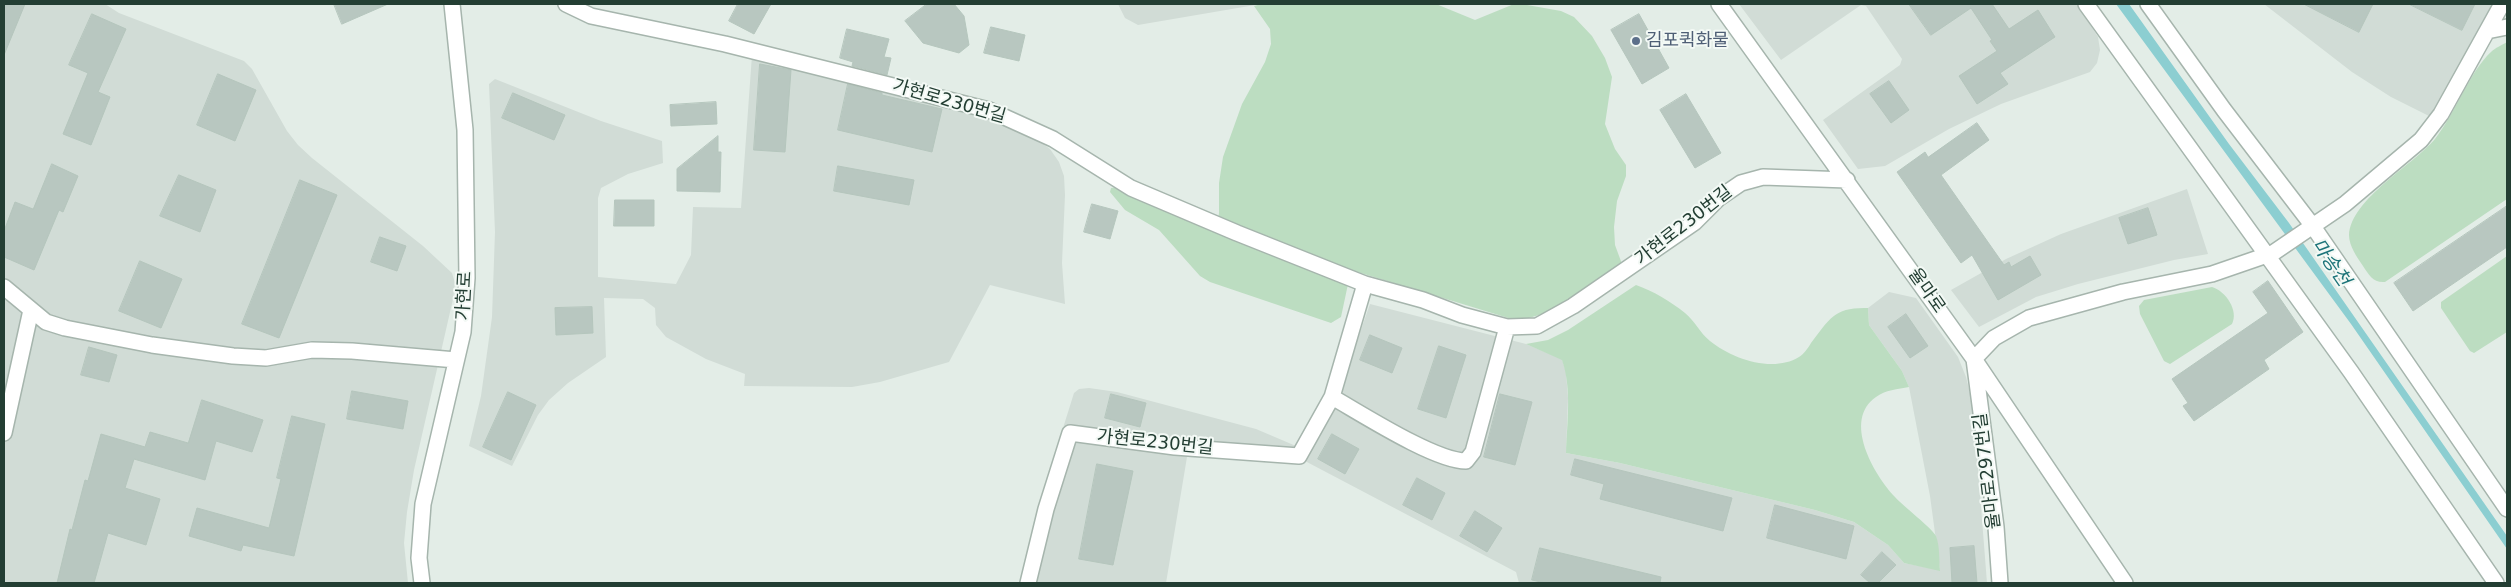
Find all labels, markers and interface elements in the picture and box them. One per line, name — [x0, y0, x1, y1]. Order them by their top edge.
place label: 김포퀵화물 — [1646, 30, 1729, 52]
marker: 김포퀵화물 — [1630, 35, 1642, 47]
street label: 가현로230번길 — [890, 75, 1008, 129]
street label: 가현로230번길 — [1631, 181, 1737, 271]
water label: 마송천 — [2306, 235, 2354, 291]
street label: 율마로 — [1903, 264, 1949, 318]
street label: 가현로 — [453, 271, 477, 321]
street label: 율마로297번길 — [1970, 412, 2006, 530]
street label: 가현로230번길 — [1096, 426, 1214, 460]

